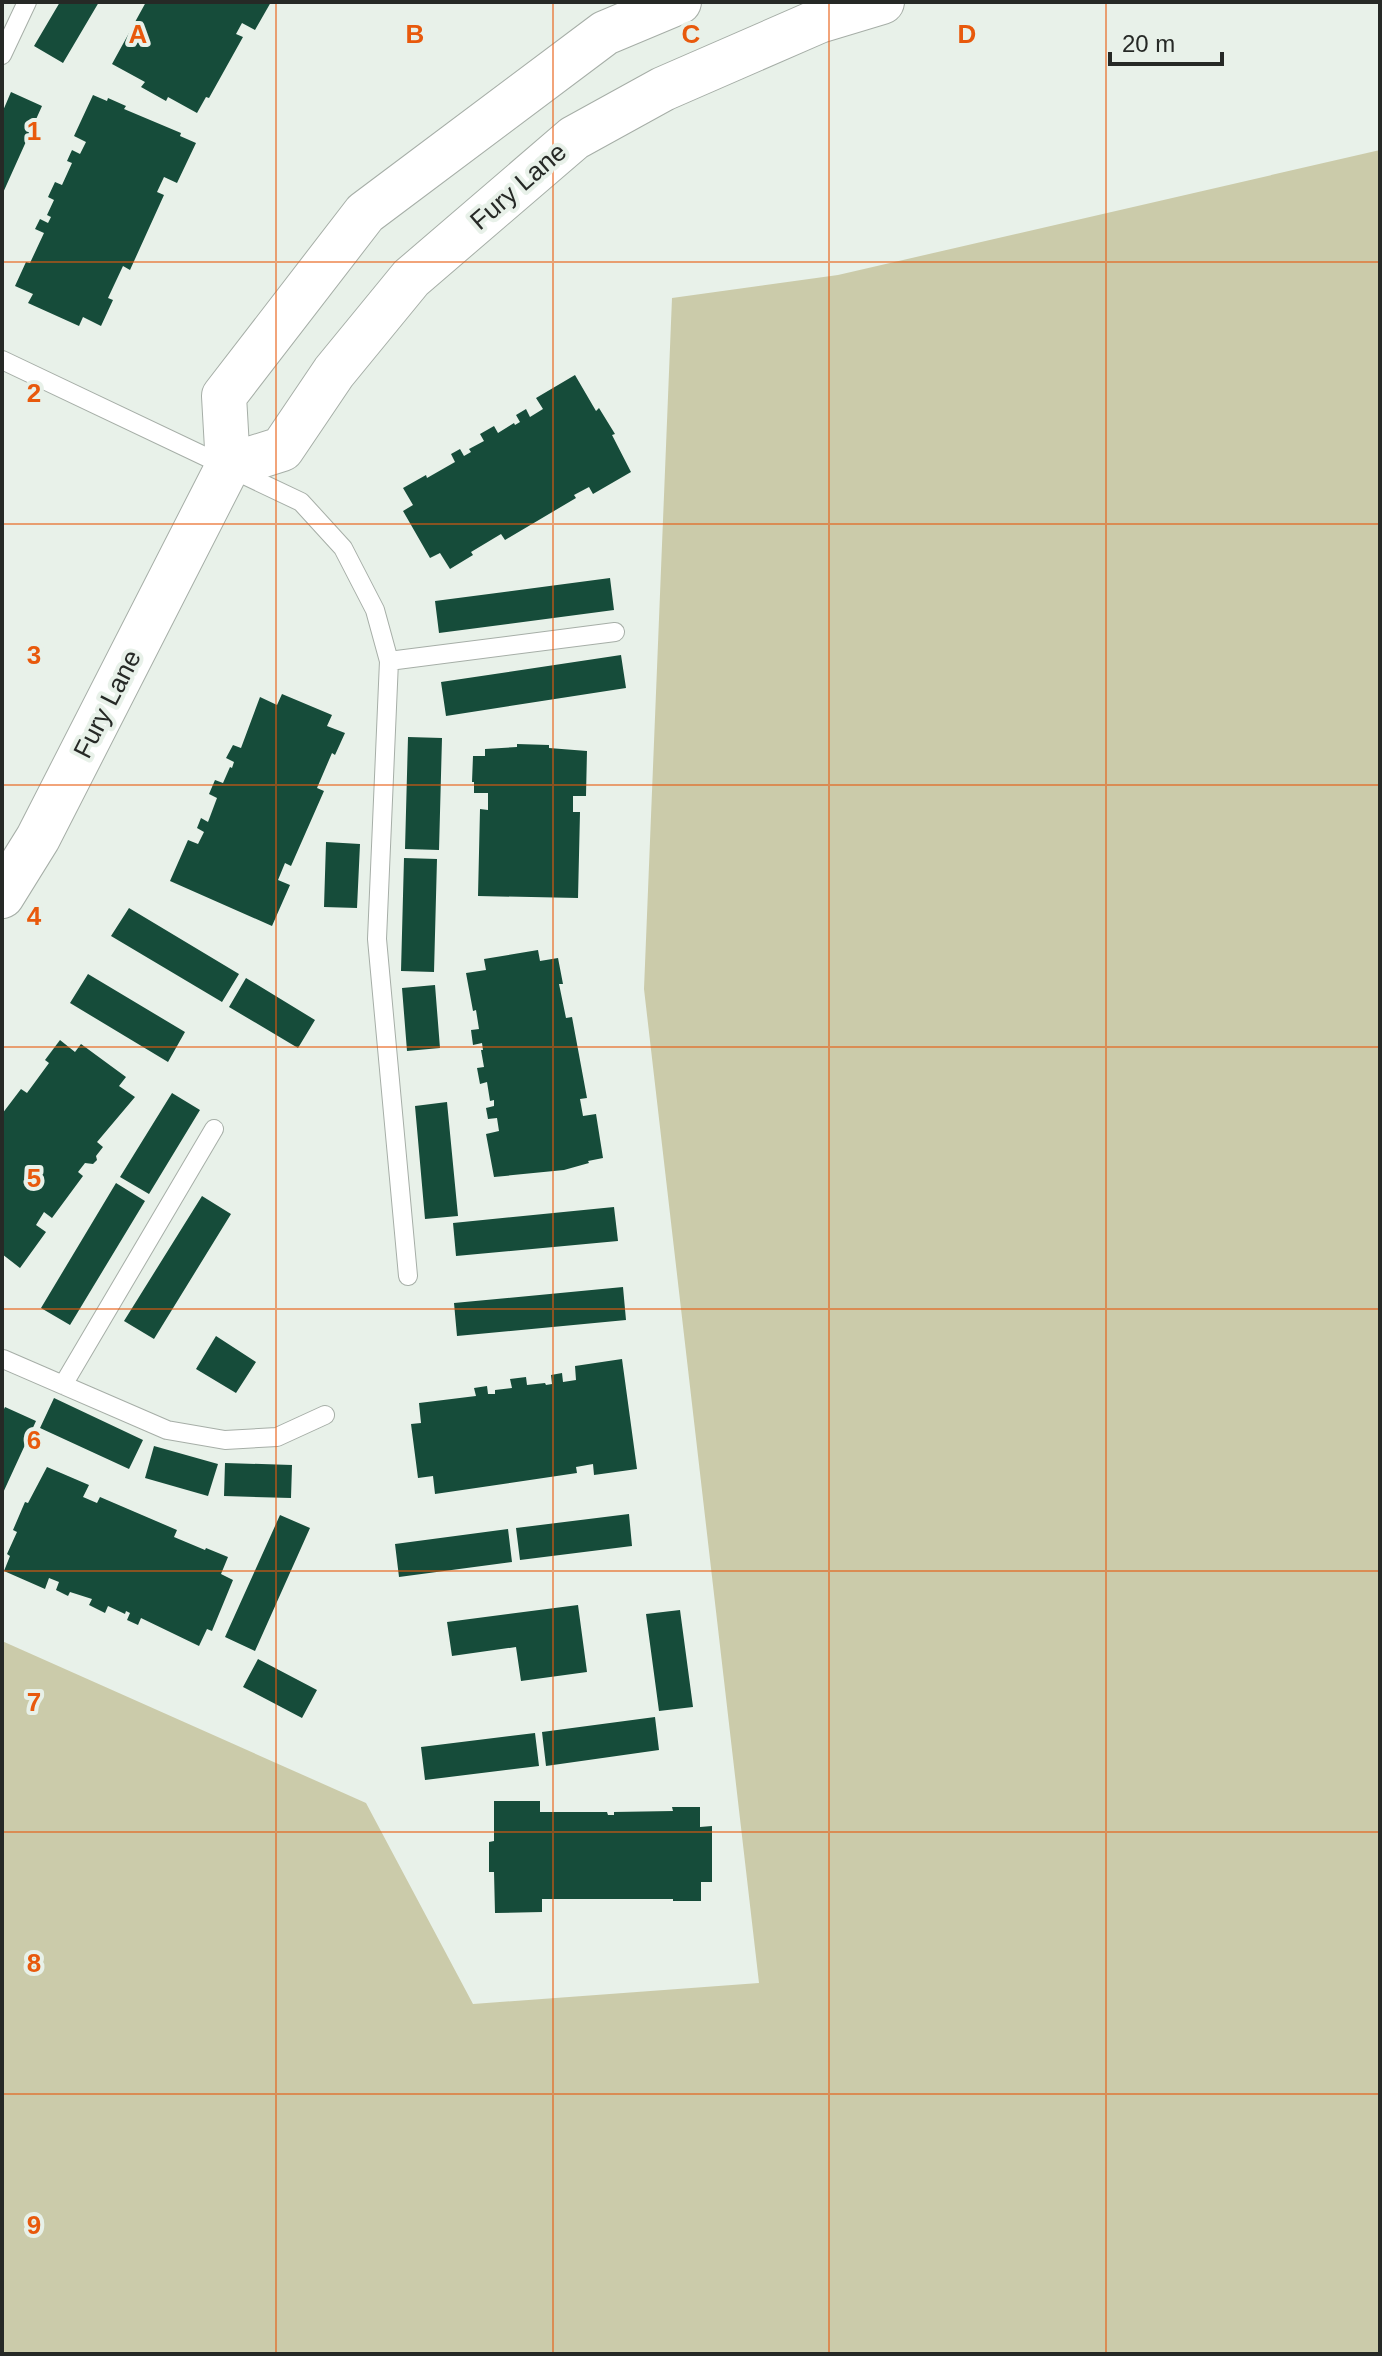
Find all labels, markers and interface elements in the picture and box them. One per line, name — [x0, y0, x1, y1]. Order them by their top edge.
scale bar — [1110, 16, 1222, 66]
text: A — [129, 19, 148, 49]
text: B — [406, 19, 424, 49]
text: C — [682, 19, 701, 49]
text: D — [958, 19, 976, 49]
text: 20 m — [1122, 30, 1175, 57]
text: 1 — [27, 116, 41, 146]
street label: Fury Lane — [464, 136, 572, 236]
text: 2 — [27, 378, 41, 408]
text: 3 — [27, 640, 41, 670]
street label: Fury Lane — [67, 645, 147, 763]
text: 4 — [27, 901, 42, 931]
text: 5 — [27, 1163, 41, 1193]
text: 6 — [27, 1425, 41, 1455]
text: 7 — [27, 1687, 41, 1717]
text: 8 — [27, 1948, 41, 1978]
text: 9 — [27, 2210, 41, 2240]

